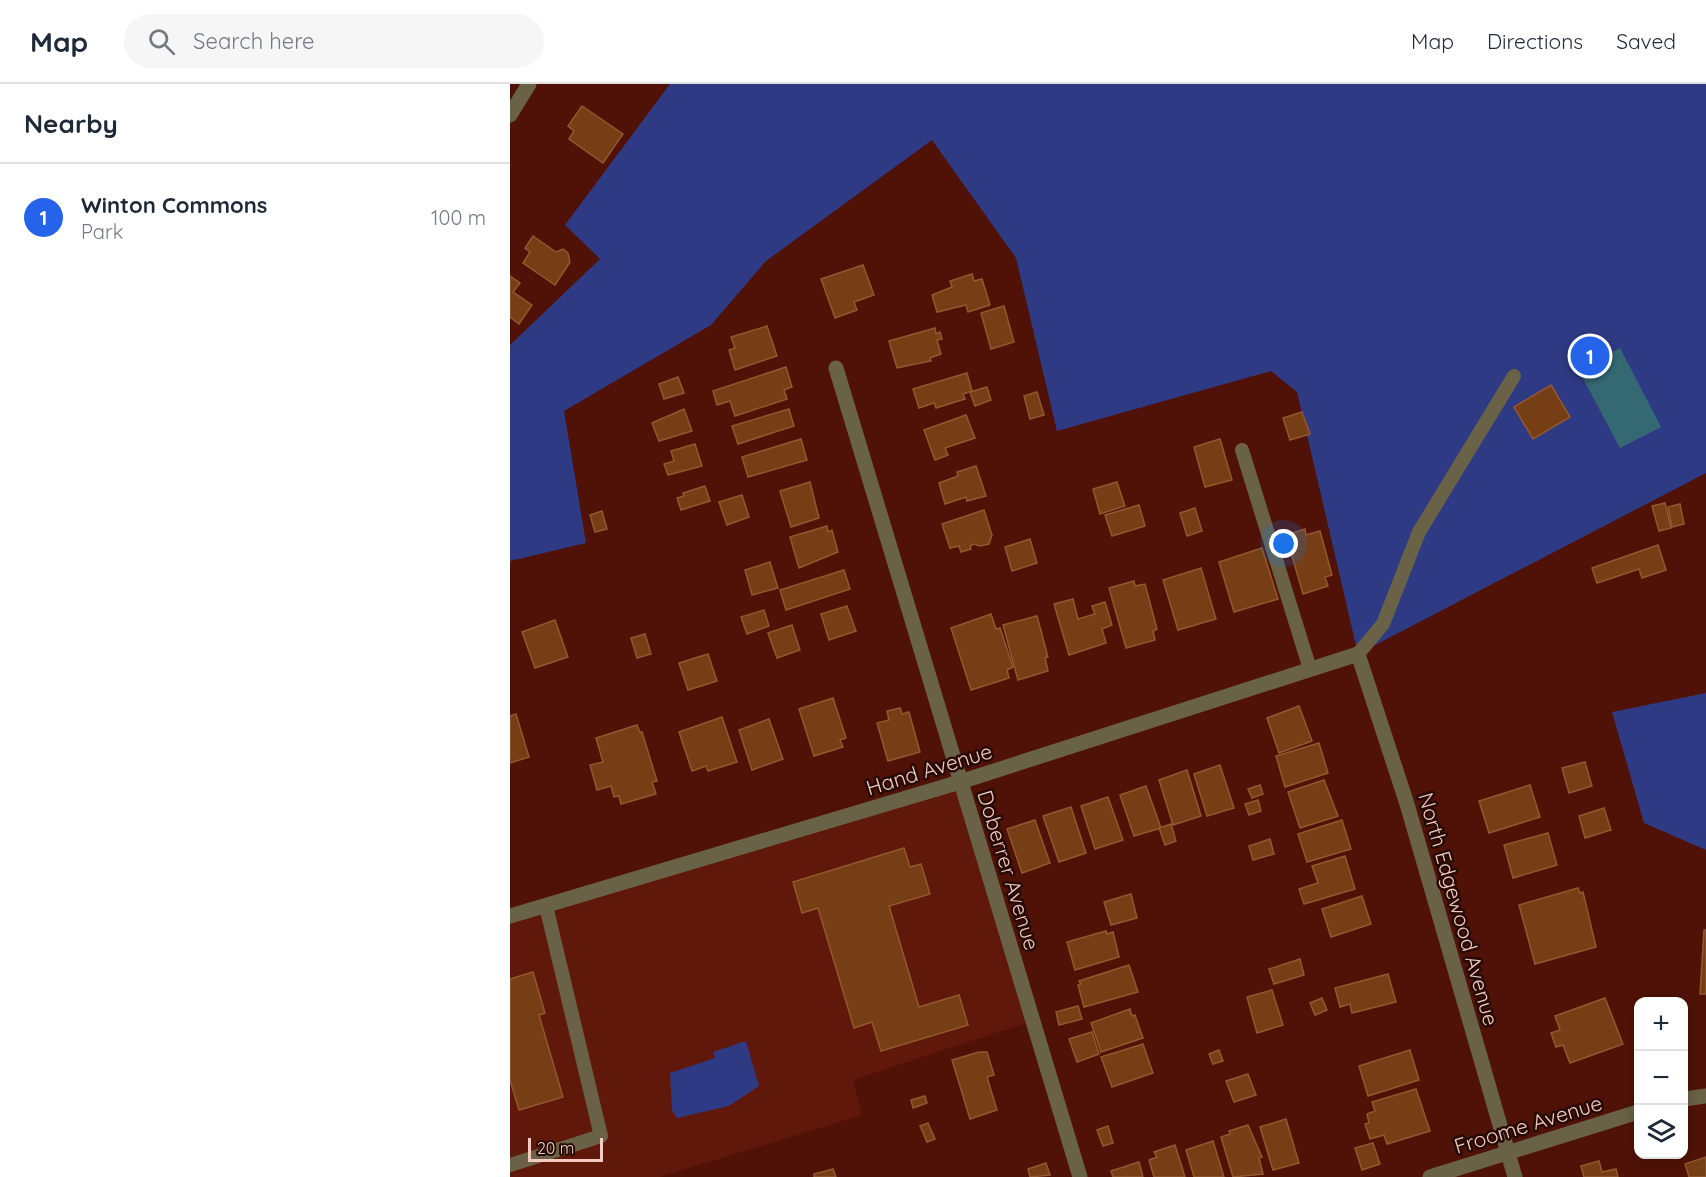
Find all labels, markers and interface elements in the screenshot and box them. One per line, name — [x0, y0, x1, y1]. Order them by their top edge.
search box — [124, 14, 544, 68]
text: Map — [30, 24, 88, 59]
icon: search — [145, 25, 178, 58]
text: Search here — [193, 27, 315, 55]
text: Map — [1411, 28, 1454, 54]
text: Directions — [1487, 28, 1583, 54]
text: Saved — [1616, 28, 1676, 54]
text: Nearby — [24, 107, 118, 140]
text: Winton Commons — [81, 191, 267, 219]
text: 1 — [40, 205, 47, 230]
text: 100 m — [431, 205, 486, 230]
text: Park — [81, 219, 123, 244]
pin: 1 — [1570, 334, 1610, 378]
your location — [1269, 529, 1298, 558]
street label: Hand Avenue — [863, 738, 995, 800]
street label: Doberrer Avenue — [972, 787, 1046, 953]
street label: North Edgewood Avenue — [1413, 789, 1505, 1029]
map controls — [1634, 997, 1688, 1159]
button: + — [1634, 997, 1688, 1051]
button: − — [1634, 1051, 1688, 1105]
street label: Froome Avenue — [1451, 1089, 1605, 1159]
button: layers — [1634, 1105, 1688, 1159]
scale bar — [528, 1135, 603, 1162]
text: 20 m — [537, 1138, 574, 1158]

